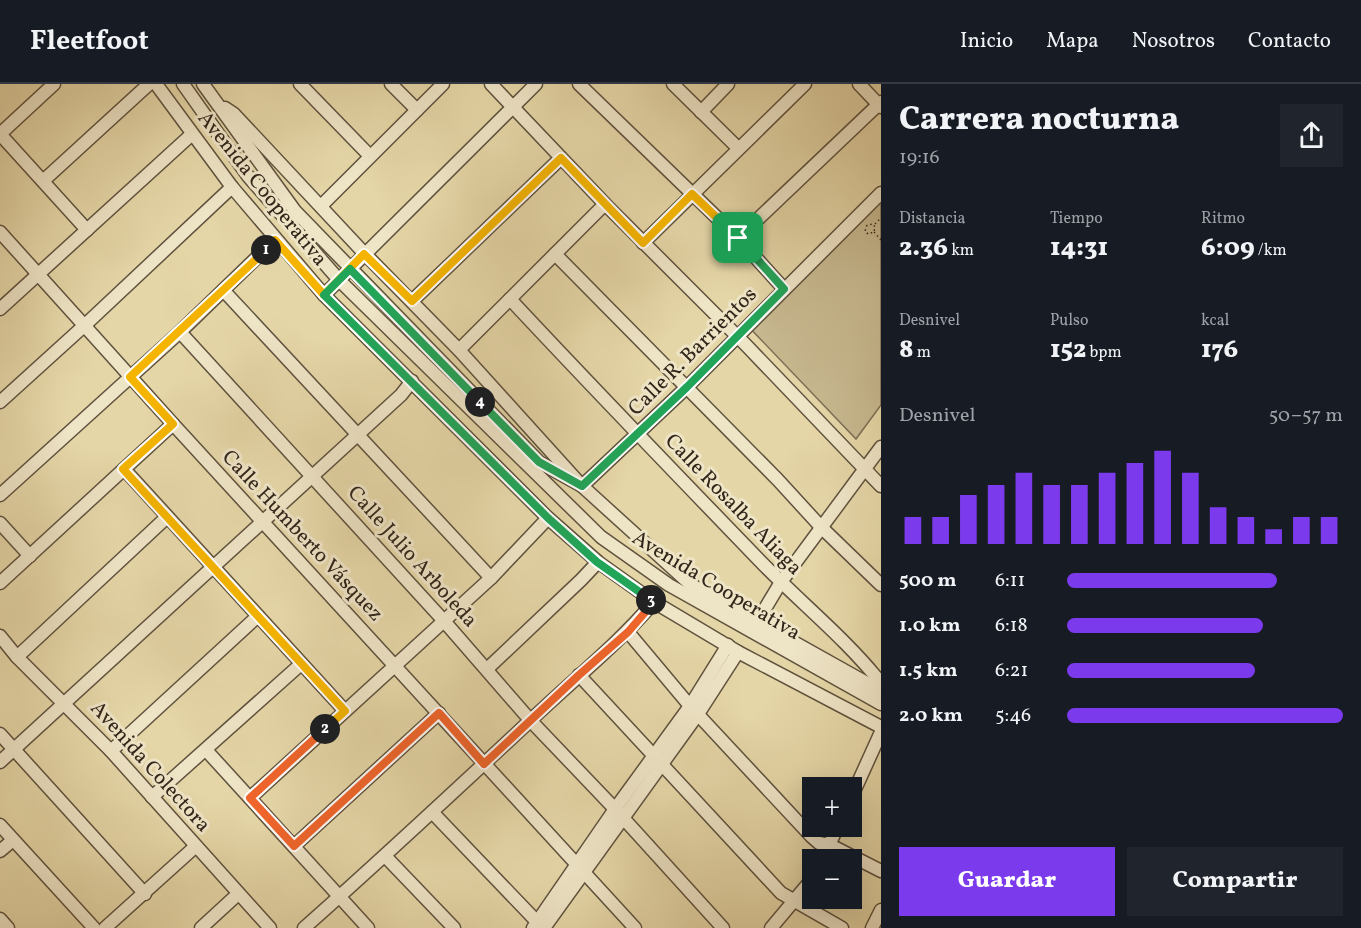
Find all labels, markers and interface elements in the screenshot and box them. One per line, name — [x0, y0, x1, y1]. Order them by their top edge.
text: Fleetfoot — [30, 22, 149, 61]
text: Inicio — [960, 27, 1013, 56]
text: Mapa — [1046, 27, 1099, 56]
text: Nosotros — [1132, 27, 1215, 56]
text: Contacto — [1248, 27, 1331, 56]
text: Carrera nocturna — [899, 98, 1179, 144]
button: share — [1280, 104, 1343, 167]
street label: Avenida Cooperativa — [190, 105, 334, 273]
text: 19:16 — [899, 144, 940, 172]
text: Distancia — [899, 208, 965, 230]
text: Tiempo — [1050, 208, 1103, 230]
text: Ritmo — [1201, 208, 1245, 230]
pin — [712, 212, 763, 263]
icon: arrive — [721, 221, 754, 254]
text: 2.36 — [899, 230, 948, 266]
text: 14:31 — [1050, 230, 1108, 266]
text: 6:09 — [1201, 230, 1255, 266]
pin: 1 — [251, 235, 281, 265]
text: 1 — [263, 239, 269, 261]
text: km — [948, 240, 974, 262]
text: /km — [1255, 240, 1287, 262]
street label: Calle R. Barrientos — [622, 281, 764, 423]
text: Desnivel — [899, 310, 960, 332]
text: Pulso — [1050, 310, 1088, 332]
text: kcal — [1201, 310, 1229, 332]
text: 8 — [899, 332, 914, 368]
text: 152 — [1050, 332, 1086, 368]
text: 176 — [1201, 332, 1238, 368]
text: m — [914, 342, 931, 364]
text: bpm — [1086, 342, 1122, 364]
pin: 4 — [465, 387, 495, 417]
text: 4 — [475, 391, 485, 413]
text: Desnivel — [899, 402, 975, 430]
text: 50–57 m — [1269, 402, 1343, 430]
street label: Calle Rosalba Aliaga — [658, 428, 808, 582]
street label: Calle Humberto Vásquez — [215, 444, 389, 628]
street label: Calle Julio Arboleda — [340, 480, 484, 634]
street label: Avenida Cooperativa — [626, 524, 806, 648]
text: 500 m — [899, 567, 957, 595]
text: 6:11 — [995, 567, 1025, 595]
pin: 3 — [636, 585, 666, 615]
text: 3 — [647, 589, 655, 611]
text: 1.0 km — [899, 612, 961, 640]
text: 6:18 — [995, 612, 1028, 640]
text: 1.5 km — [899, 657, 958, 685]
text: 6:21 — [995, 657, 1028, 685]
street label: Avenida Colectora — [83, 695, 217, 839]
text: 2.0 km — [899, 702, 963, 730]
text: 5:46 — [995, 702, 1031, 730]
pin: 2 — [310, 714, 340, 744]
text: 2 — [321, 718, 329, 740]
map controls — [802, 777, 862, 909]
button: + — [802, 777, 862, 837]
button: Guardar — [899, 847, 1115, 916]
button: Compartir — [1127, 847, 1343, 916]
button: − — [802, 849, 862, 909]

